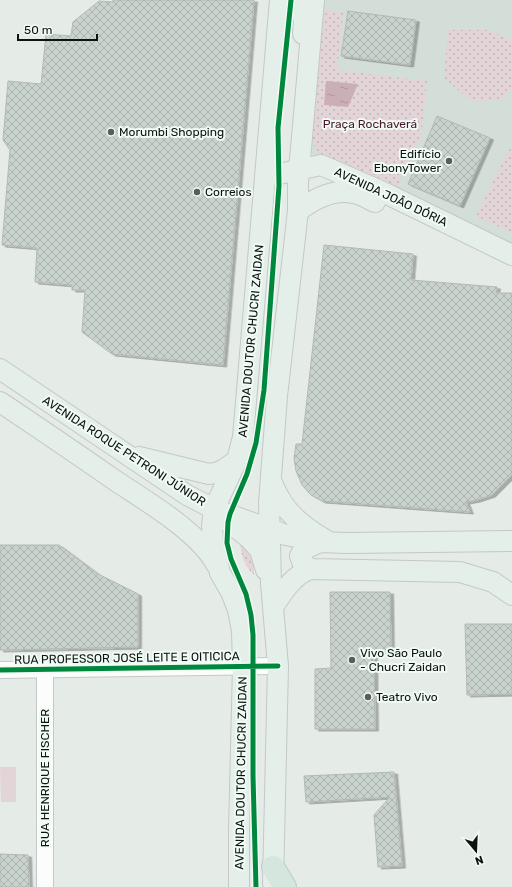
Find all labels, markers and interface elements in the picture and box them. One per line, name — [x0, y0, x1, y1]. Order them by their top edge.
scale bar — [18, 16, 97, 42]
text: 50 m — [24, 23, 52, 37]
park label: Praça Rochaverá — [323, 117, 417, 131]
place label: Morumbi Shopping — [119, 125, 224, 139]
marker: Morumbi Shopping — [106, 127, 116, 137]
place label: Edifício EbonyTower — [374, 147, 441, 175]
marker: Edifício EbonyTower — [444, 156, 454, 166]
street label: AVENIDA JOÃO DÓRIA — [332, 165, 450, 229]
place label: Correios — [205, 185, 252, 199]
marker: Correios — [192, 187, 202, 197]
street label: AVENIDA DOUTOR CHUCRI ZAIDAN — [236, 244, 266, 438]
street label: AVENIDA ROQUE PETRONI JÚNIOR — [40, 393, 208, 509]
place label: Vivo São Paulo - Chucri Zaidan — [360, 646, 446, 674]
street label: RUA PROFESSOR JOSÉ LEITE E OITICICA — [14, 649, 240, 667]
marker: Vivo São Paulo - Chucri Zaidan — [347, 655, 357, 665]
street label: AVENIDA DOUTOR CHUCRI ZAIDAN — [232, 676, 250, 870]
place label: Teatro Vivo — [376, 690, 438, 704]
marker: Teatro Vivo — [363, 692, 373, 702]
street label: RUA HENRIQUE FISCHER — [38, 709, 52, 847]
north arrow — [456, 831, 496, 871]
text: N — [473, 853, 485, 867]

